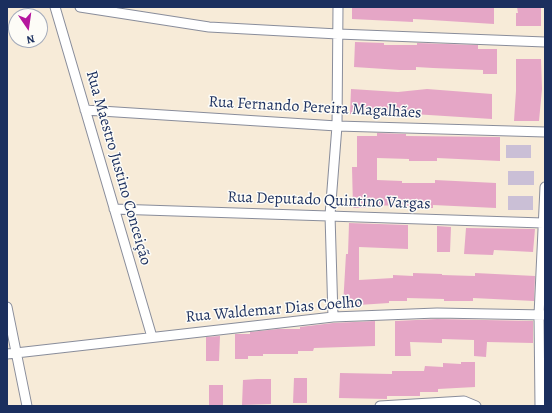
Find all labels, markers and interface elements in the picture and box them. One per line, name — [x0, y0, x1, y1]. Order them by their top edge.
north arrow — [8, 8, 48, 48]
text: N — [25, 31, 36, 47]
street label: Rua Maestro Justino Conceição — [81, 68, 155, 268]
street label: Rua Fernando Pereira Magalhães — [208, 93, 422, 123]
street label: Rua Deputado Quintino Vargas — [227, 188, 431, 214]
street label: Rua Waldemar Dias Coelho — [185, 293, 363, 327]

